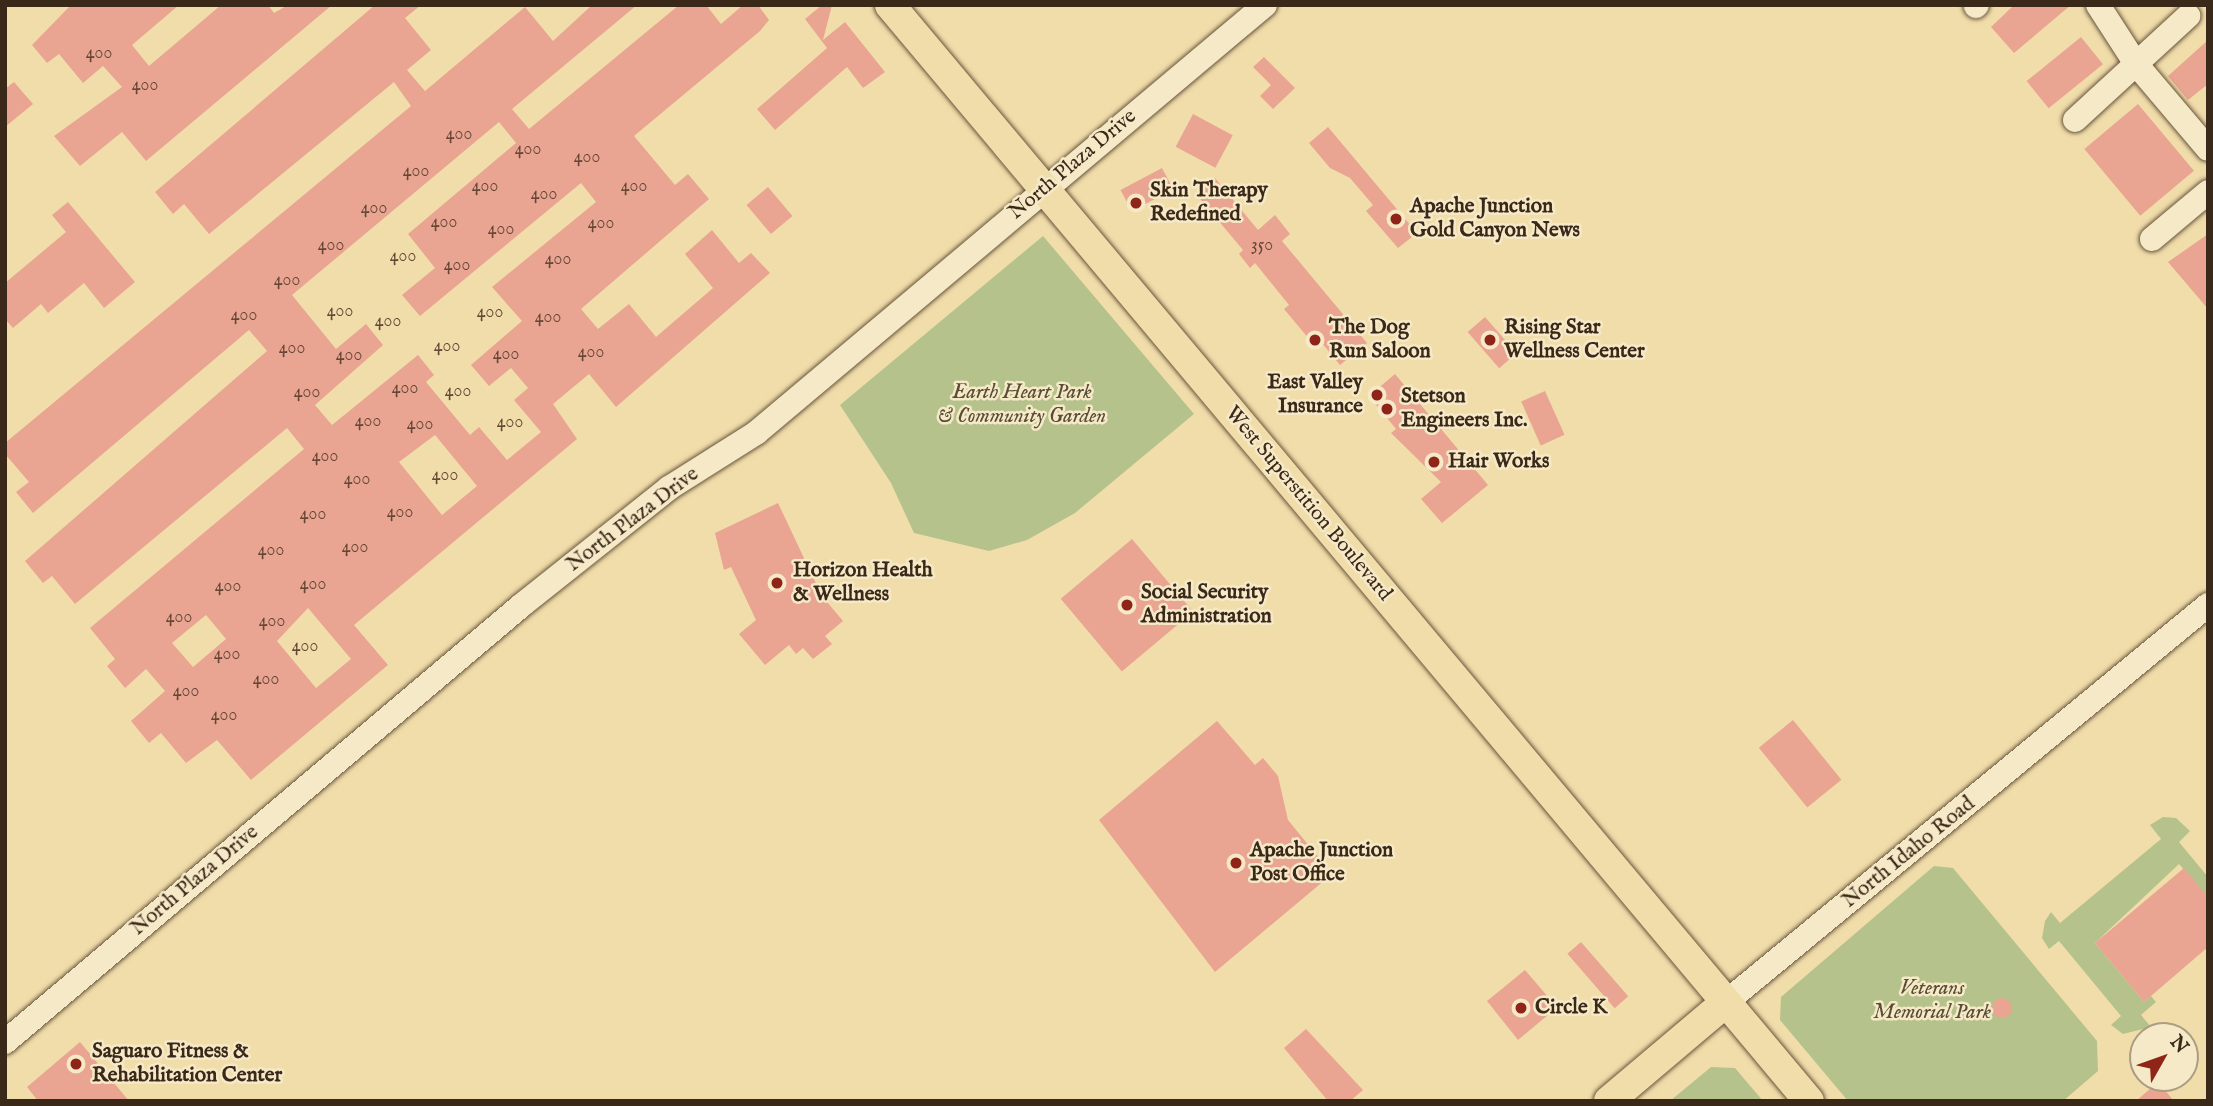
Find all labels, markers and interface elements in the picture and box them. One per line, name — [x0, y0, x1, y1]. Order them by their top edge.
house number: 400 — [86, 43, 112, 65]
house number: 400 — [132, 75, 158, 97]
street label: North Plaza Drive — [1004, 104, 1142, 226]
house number: 400 — [446, 124, 472, 146]
house number: 400 — [515, 139, 541, 161]
house number: 400 — [574, 147, 600, 169]
house number: 400 — [403, 161, 429, 183]
house number: 400 — [472, 176, 498, 198]
house number: 400 — [621, 176, 647, 198]
place label: Skin Therapy Redefined — [1150, 178, 1268, 228]
house number: 400 — [531, 184, 557, 206]
place label: Apache Junction Gold Canyon News — [1410, 194, 1580, 244]
marker: Skin Therapy Redefined — [1128, 195, 1144, 211]
house number: 400 — [361, 198, 387, 220]
marker: Apache Junction Gold Canyon News — [1388, 211, 1404, 227]
house number: 400 — [431, 212, 457, 234]
house number: 400 — [588, 213, 614, 235]
house number: 400 — [488, 219, 514, 241]
house number: 400 — [318, 235, 344, 257]
house number: 350 — [1251, 235, 1273, 257]
house number: 400 — [390, 246, 416, 268]
house number: 400 — [545, 249, 571, 271]
house number: 400 — [444, 255, 470, 277]
house number: 400 — [274, 270, 300, 292]
house number: 400 — [327, 301, 353, 323]
house number: 400 — [477, 302, 503, 324]
house number: 400 — [231, 305, 257, 327]
house number: 400 — [535, 307, 561, 329]
house number: 400 — [375, 311, 401, 333]
place label: The Dog Run Saloon — [1329, 315, 1431, 365]
place label: Rising Star Wellness Center — [1504, 315, 1645, 365]
marker: The Dog Run Saloon — [1307, 332, 1323, 348]
marker: Rising Star Wellness Center — [1482, 332, 1498, 348]
house number: 400 — [434, 336, 460, 358]
house number: 400 — [279, 338, 305, 360]
house number: 400 — [578, 342, 604, 364]
house number: 400 — [493, 344, 519, 366]
house number: 400 — [336, 345, 362, 367]
place label: East Valley Insurance — [1267, 370, 1363, 420]
house number: 400 — [392, 378, 418, 400]
park label: Earth Heart Park & Community Garden — [938, 380, 1106, 430]
house number: 400 — [445, 381, 471, 403]
house number: 400 — [294, 382, 320, 404]
place label: Stetson Engineers Inc. — [1401, 384, 1528, 434]
marker: East Valley Insurance — [1369, 387, 1385, 403]
street label: West Superstition Boulevard — [1219, 401, 1397, 607]
marker: Stetson Engineers Inc. — [1379, 401, 1395, 417]
house number: 400 — [355, 411, 381, 433]
house number: 400 — [497, 412, 523, 434]
house number: 400 — [407, 414, 433, 436]
house number: 400 — [312, 446, 338, 468]
place label: Hair Works — [1448, 449, 1549, 475]
marker: Hair Works — [1426, 454, 1442, 470]
street label: North Plaza Drive — [562, 462, 704, 578]
house number: 400 — [432, 465, 458, 487]
house number: 400 — [344, 469, 370, 491]
house number: 400 — [387, 502, 413, 524]
house number: 400 — [300, 504, 326, 526]
house number: 400 — [342, 537, 368, 559]
house number: 400 — [258, 540, 284, 562]
place label: Horizon Health & Wellness — [793, 558, 933, 608]
marker: Horizon Health & Wellness — [767, 573, 787, 593]
house number: 400 — [300, 574, 326, 596]
house number: 400 — [215, 576, 241, 598]
place label: Social Security Administration — [1141, 580, 1272, 630]
marker: Social Security Administration — [1119, 597, 1135, 613]
house number: 400 — [166, 607, 192, 629]
house number: 400 — [259, 611, 285, 633]
house number: 400 — [292, 636, 318, 658]
house number: 400 — [214, 644, 240, 666]
house number: 400 — [253, 669, 279, 691]
house number: 400 — [173, 681, 199, 703]
house number: 400 — [211, 705, 237, 727]
street label: North Idaho Road — [1838, 792, 1980, 914]
street label: North Plaza Drive — [126, 820, 264, 942]
place label: Apache Junction Post Office — [1250, 838, 1393, 888]
marker: Apache Junction Post Office — [1228, 855, 1244, 871]
park label: Veterans Memorial Park — [1873, 976, 1991, 1026]
place label: Circle K — [1535, 995, 1607, 1021]
marker: Circle K — [1513, 1000, 1529, 1016]
north arrow — [2129, 1022, 2199, 1092]
text: N — [2164, 1031, 2193, 1059]
place label: Saguaro Fitness & Rehabilitation Center — [92, 1039, 282, 1089]
marker: Saguaro Fitness & Rehabilitation Center — [66, 1054, 86, 1074]

